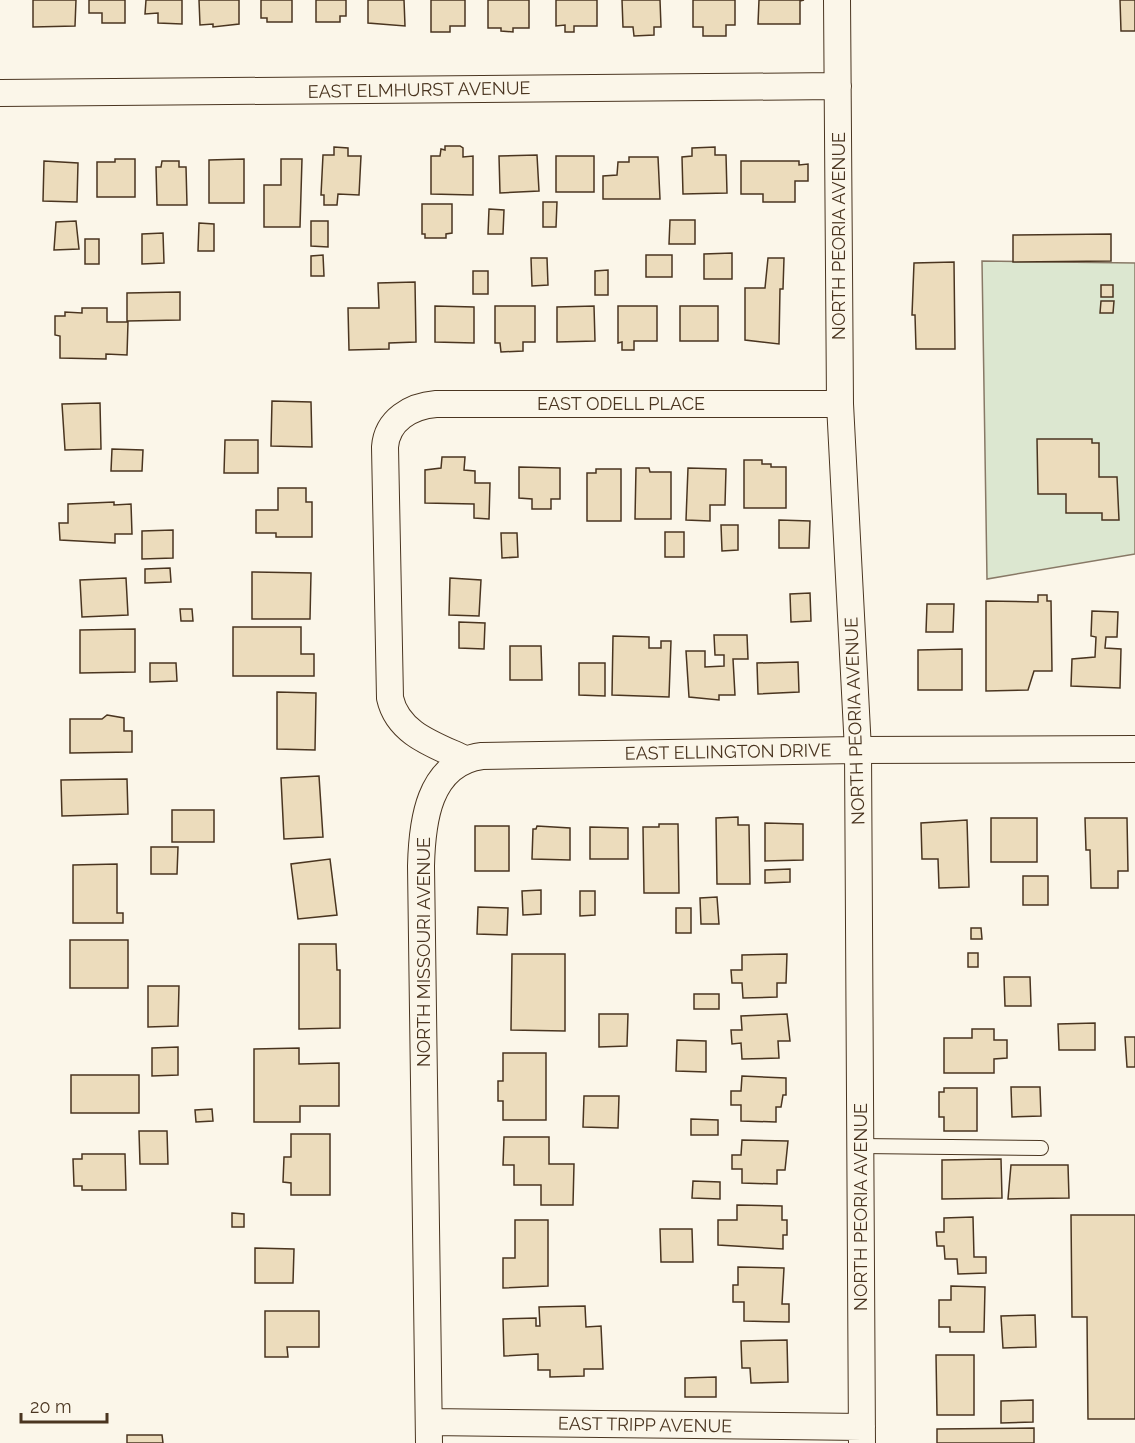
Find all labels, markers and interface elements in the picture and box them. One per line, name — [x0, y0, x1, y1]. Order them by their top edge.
street label: EAST ELMHURST AVENUE — [307, 77, 531, 102]
street label: NORTH PEORIA AVENUE — [828, 132, 849, 340]
street label: EAST ODELL PLACE — [537, 393, 705, 414]
street label: NORTH PEORIA AVENUE — [840, 617, 869, 825]
street label: EAST ELLINGTON DRIVE — [624, 739, 832, 764]
street label: NORTH MISSOURI AVENUE — [413, 837, 434, 1067]
street label: NORTH PEORIA AVENUE — [850, 1103, 871, 1311]
scale bar — [21, 1386, 106, 1424]
text: 20 m — [30, 1396, 72, 1417]
street label: EAST TRIPP AVENUE — [558, 1412, 732, 1437]

